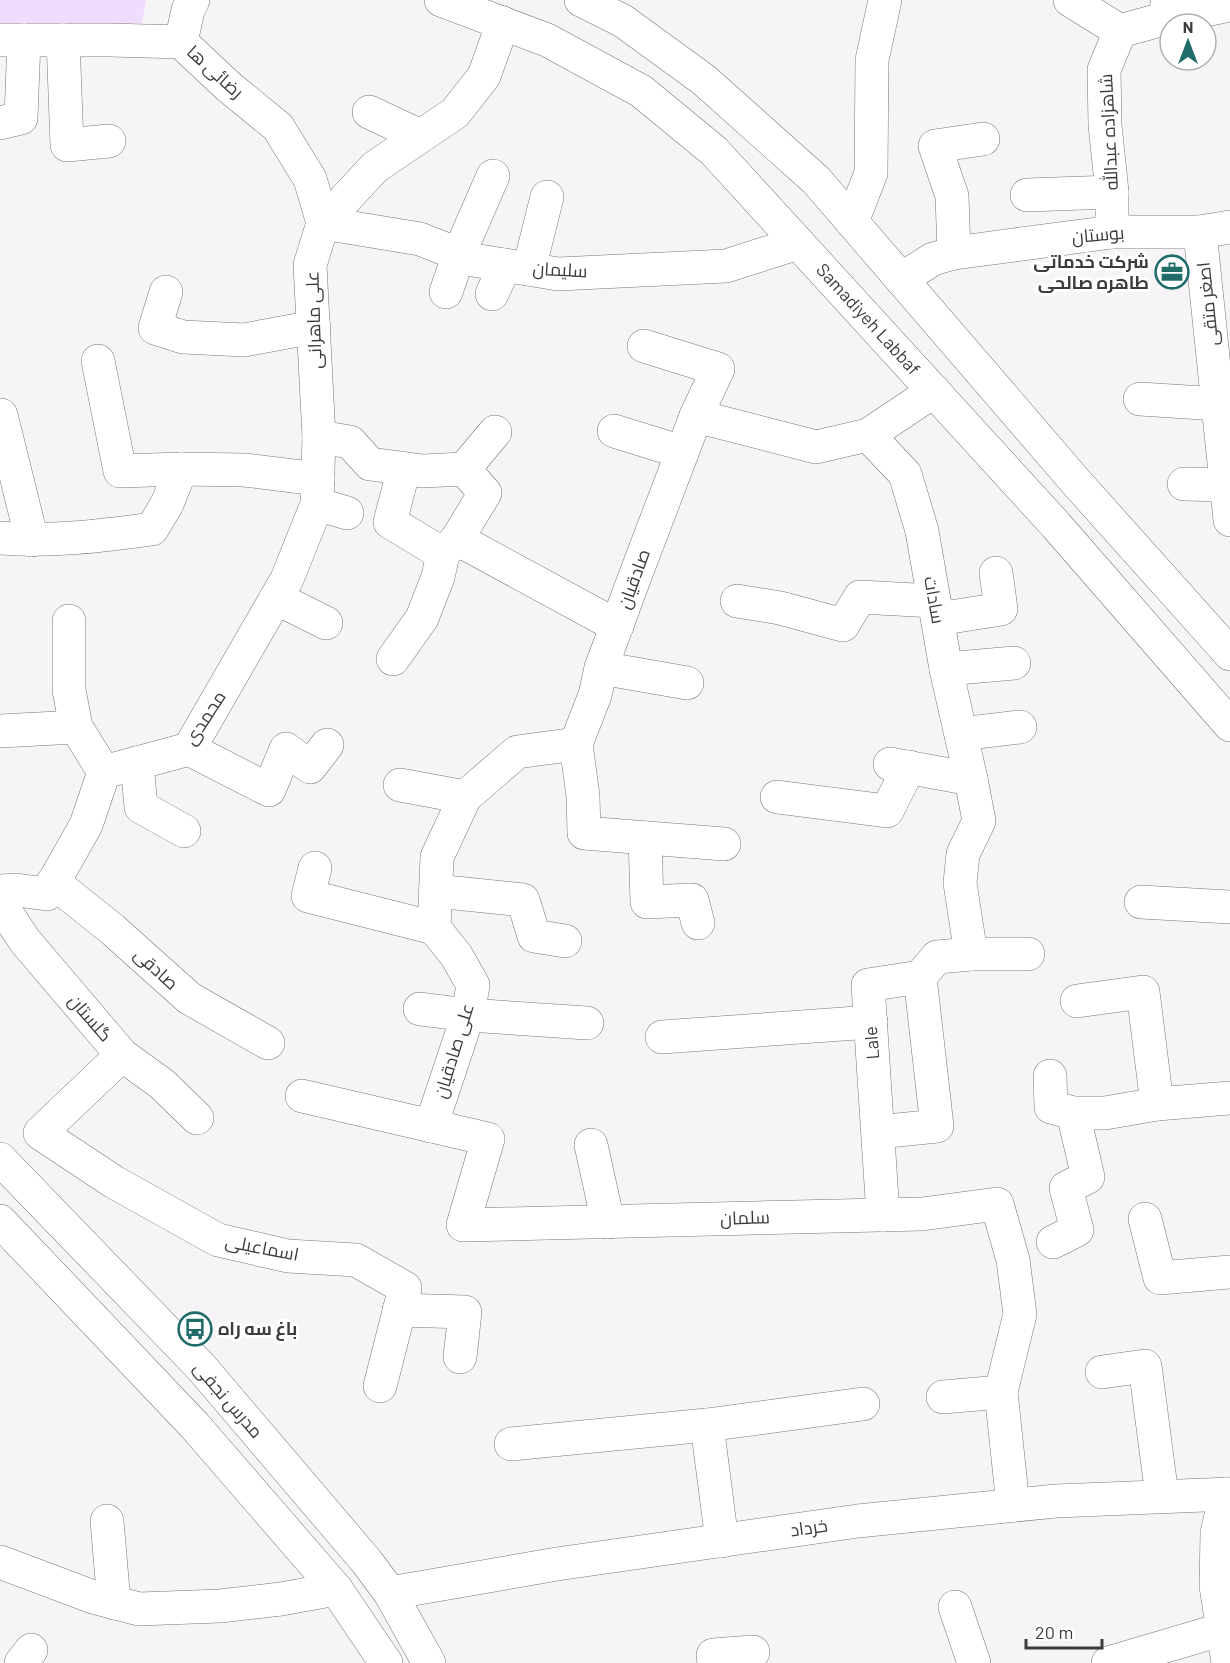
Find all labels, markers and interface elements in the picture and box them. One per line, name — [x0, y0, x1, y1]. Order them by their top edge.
north arrow — [1158, 12, 1218, 72]
text: N — [1183, 17, 1193, 36]
street label: رضائی ها — [182, 40, 249, 103]
street label: شاهزاده عبدالله — [1094, 73, 1123, 191]
street label: بوستان — [1071, 221, 1125, 248]
place label: شرکت خدماتی طاهره صالحی — [1033, 250, 1149, 294]
office icon: شرکت خدماتی طاهره صالحی — [1154, 254, 1190, 290]
street label: سلیمان — [532, 257, 588, 282]
street label: Samadiyeh Labbaf — [812, 258, 925, 379]
street label: اصغر متقی — [1192, 261, 1223, 347]
street label: علی ماهرانی — [300, 271, 327, 369]
street label: صادقیان — [612, 546, 655, 612]
street label: سادات — [920, 574, 950, 625]
street label: محمدی — [179, 686, 231, 749]
street label: صادقی — [129, 943, 183, 995]
street label: گلستان — [63, 989, 117, 1046]
street label: علی صادقیان — [428, 1001, 479, 1101]
street label: Lale — [859, 1026, 883, 1060]
street label: سلمان — [720, 1205, 770, 1230]
street label: اسماعیلی — [223, 1229, 301, 1266]
bus stop icon: باغ سه راه — [177, 1311, 213, 1347]
place label: باغ سه راه — [218, 1317, 297, 1341]
street label: مدرس نجفی — [189, 1357, 268, 1443]
street label: خرداد — [789, 1513, 829, 1542]
scale bar — [1026, 1612, 1102, 1650]
text: 20 m — [1035, 1621, 1073, 1643]

